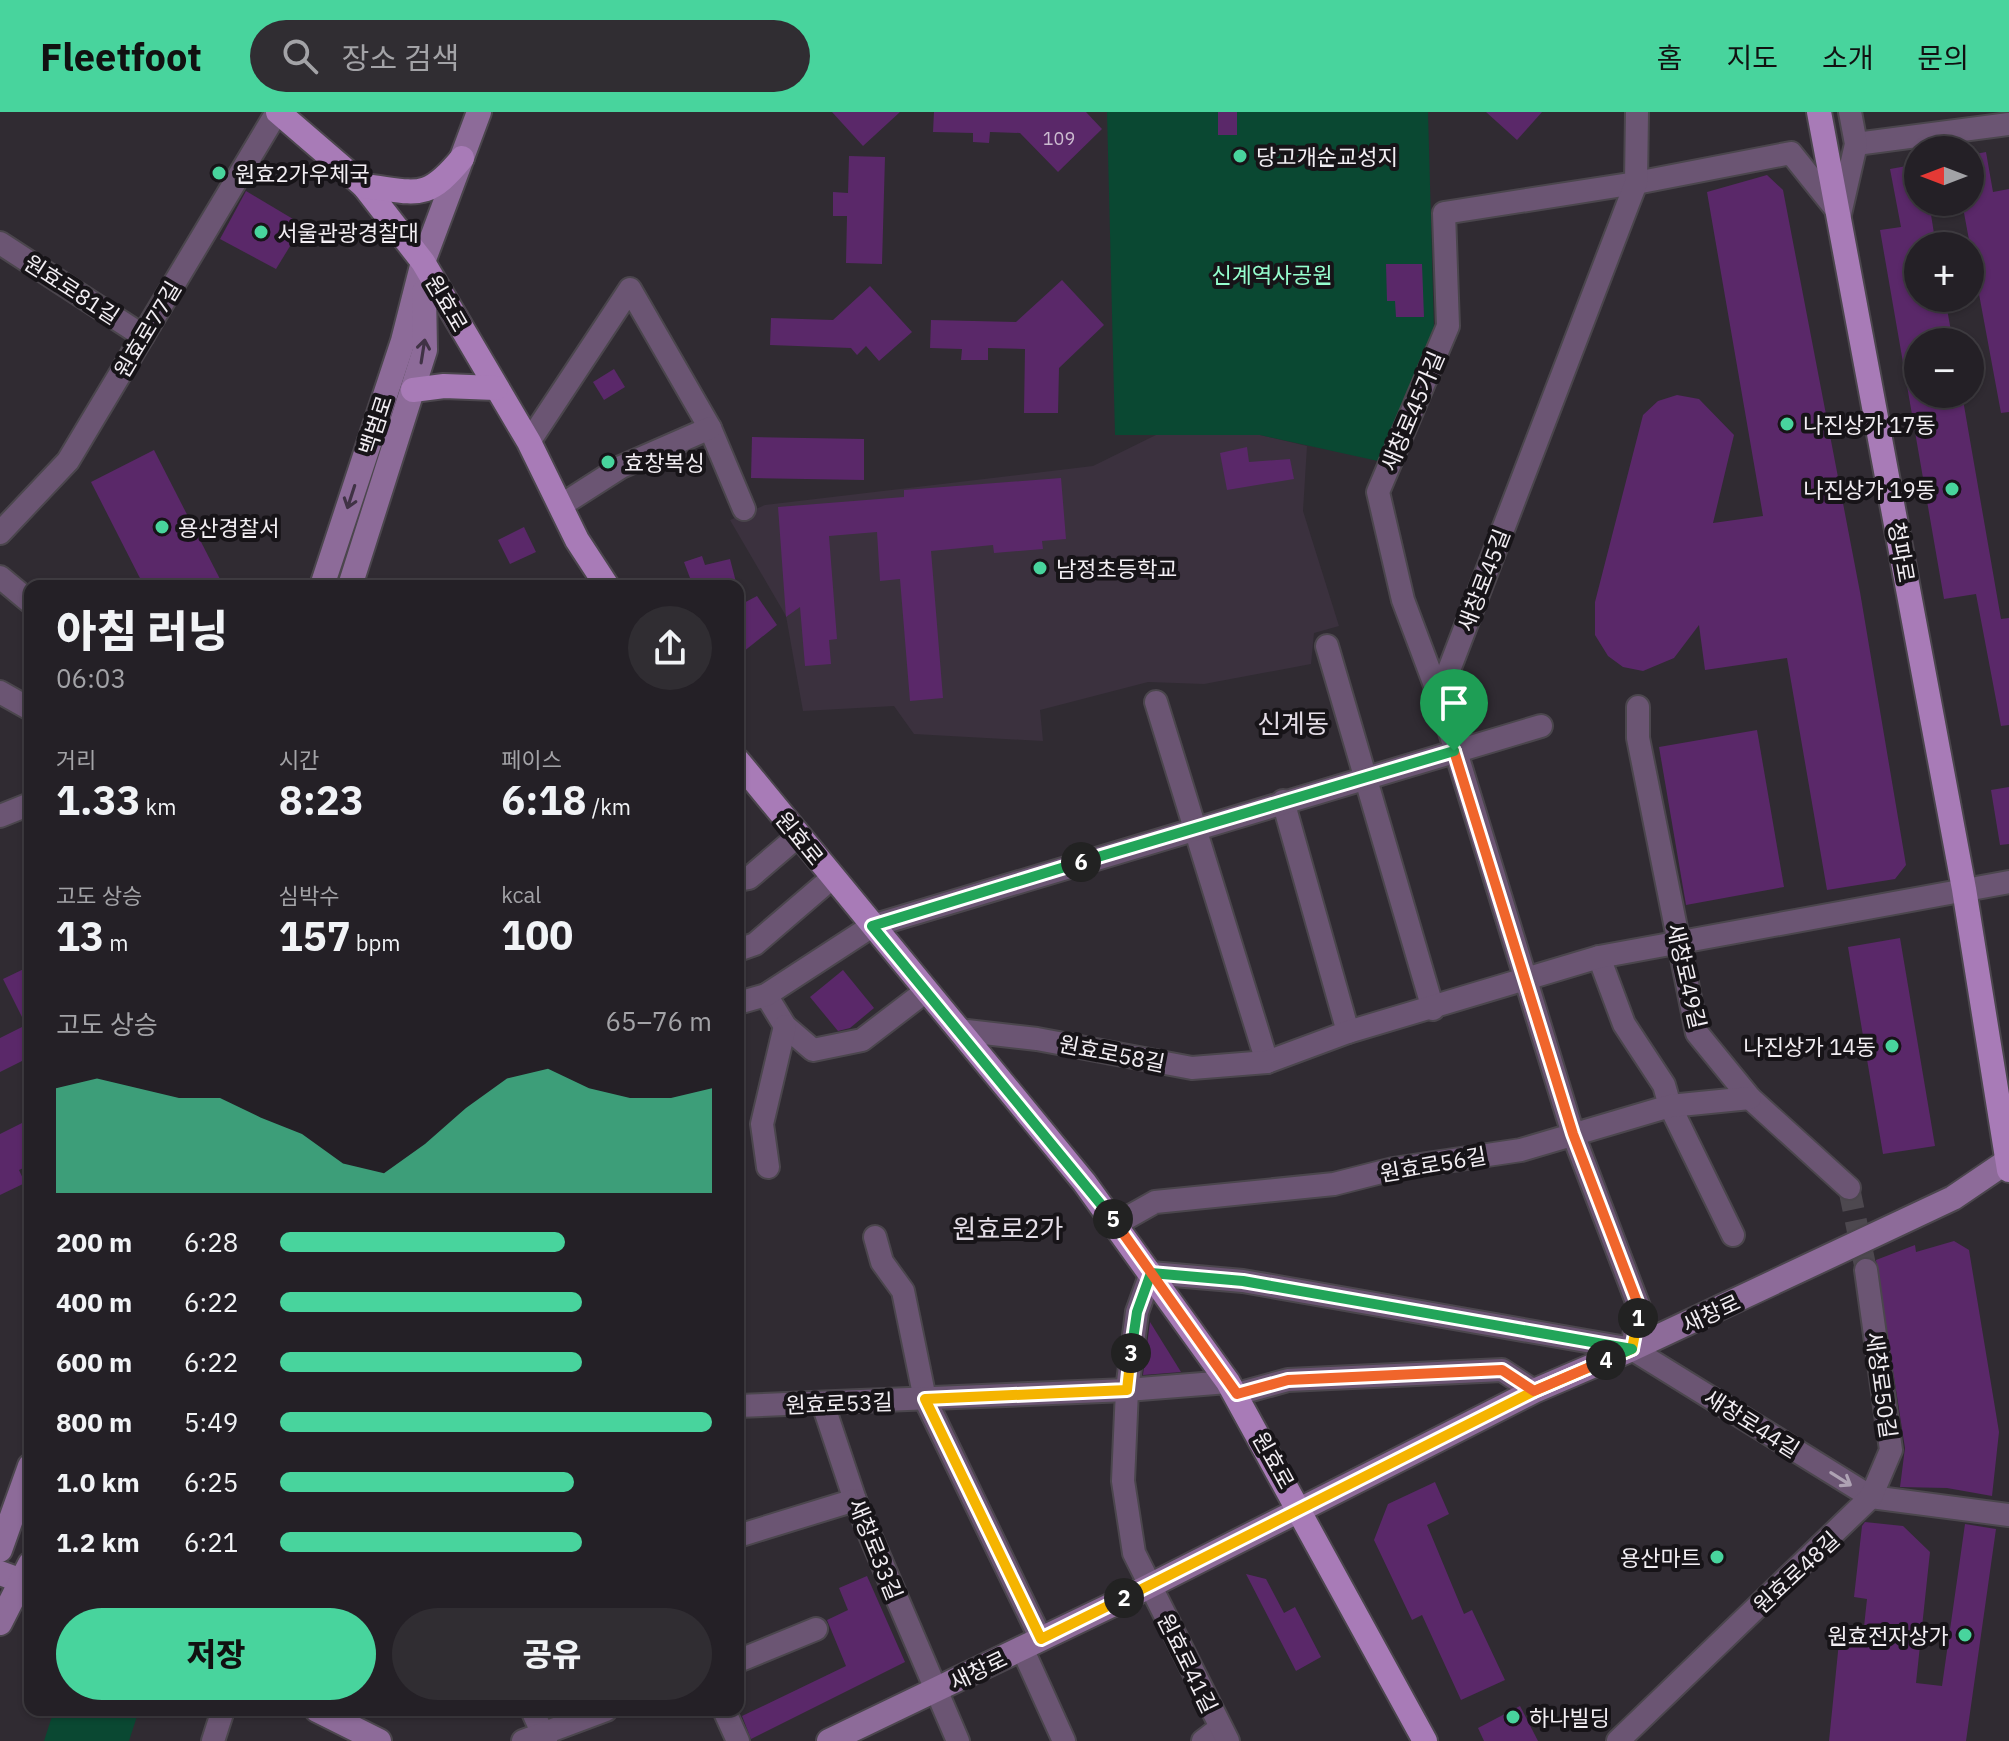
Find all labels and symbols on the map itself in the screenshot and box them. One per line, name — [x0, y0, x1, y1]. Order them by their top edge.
house number: 109 — [1043, 127, 1075, 150]
north arrow — [1904, 136, 1984, 216]
place label: 당고개순교성지 — [1256, 142, 1398, 171]
marker: 당고개순교성지 — [1231, 147, 1249, 165]
place label: 원효2가우체국 — [235, 159, 370, 188]
marker: 원효2가우체국 — [210, 164, 228, 182]
place label: 서울관광경찰대 — [277, 218, 419, 247]
marker: 서울관광경찰대 — [252, 223, 270, 241]
street label: 원효로81길 — [19, 248, 125, 330]
park label: 신계역사공원 — [1211, 260, 1333, 289]
street label: 원효로 — [419, 269, 475, 337]
street label: 원효로77길 — [107, 276, 187, 382]
one-way arrow — [416, 339, 431, 365]
street label: 새창로45가길 — [1374, 347, 1450, 475]
street label: 백범로 — [352, 392, 398, 458]
place label: 나진상가 17동 — [1803, 410, 1936, 439]
marker: 나진상가 17동 — [1778, 415, 1796, 433]
place label: 효창복싱 — [624, 448, 705, 477]
marker: 효창복싱 — [599, 453, 617, 471]
place label: 나진상가 19동 — [1803, 475, 1936, 504]
marker: 나진상가 19동 — [1943, 480, 1961, 498]
one-way arrow — [343, 484, 358, 509]
place label: 용산경찰서 — [178, 513, 279, 542]
marker: 용산경찰서 — [153, 518, 171, 536]
street label: 청파로 — [1882, 520, 1922, 584]
street label: 새창로45길 — [1450, 525, 1516, 635]
place label: 남정초등학교 — [1056, 554, 1177, 583]
marker: 남정초등학교 — [1031, 559, 1049, 577]
pin — [1420, 669, 1488, 751]
district label: 신계동 — [1257, 706, 1329, 740]
street label: 원효로 — [770, 805, 830, 871]
pin: 6 — [1061, 842, 1101, 882]
street label: 새창로49길 — [1661, 920, 1713, 1032]
street label: 원효로58길 — [1057, 1029, 1167, 1077]
place label: 나진상가 14동 — [1743, 1032, 1876, 1061]
marker: 나진상가 14동 — [1883, 1037, 1901, 1055]
street label: 원효로56길 — [1378, 1140, 1488, 1188]
pin: 5 — [1093, 1199, 1133, 1239]
district label: 원효로2가 — [952, 1211, 1064, 1245]
street label: 새창로 — [1677, 1287, 1745, 1339]
pin: 1 — [1618, 1298, 1658, 1338]
street label: 새창로50길 — [1860, 1330, 1904, 1440]
pin: 3 — [1111, 1333, 1151, 1373]
pin: 4 — [1586, 1340, 1626, 1380]
street label: 새창로44길 — [1699, 1382, 1805, 1464]
street label: 원효로53길 — [785, 1387, 893, 1419]
street label: 원효로 — [1247, 1426, 1301, 1494]
one-way arrow — [1830, 1470, 1852, 1487]
street label: 새창로33길 — [842, 1494, 910, 1604]
street label: 원효로48길 — [1747, 1525, 1845, 1619]
place label: 용산마트 — [1620, 1543, 1701, 1572]
marker: 용산마트 — [1708, 1548, 1726, 1566]
pin: 2 — [1104, 1578, 1144, 1618]
street label: 원효로41길 — [1151, 1608, 1225, 1718]
place label: 원효전자상가 — [1828, 1621, 1949, 1650]
marker: 원효전자상가 — [1956, 1626, 1974, 1644]
street label: 새창로 — [944, 1644, 1012, 1696]
place label: 하나빌딩 — [1529, 1703, 1610, 1732]
marker: 하나빌딩 — [1504, 1708, 1522, 1726]

